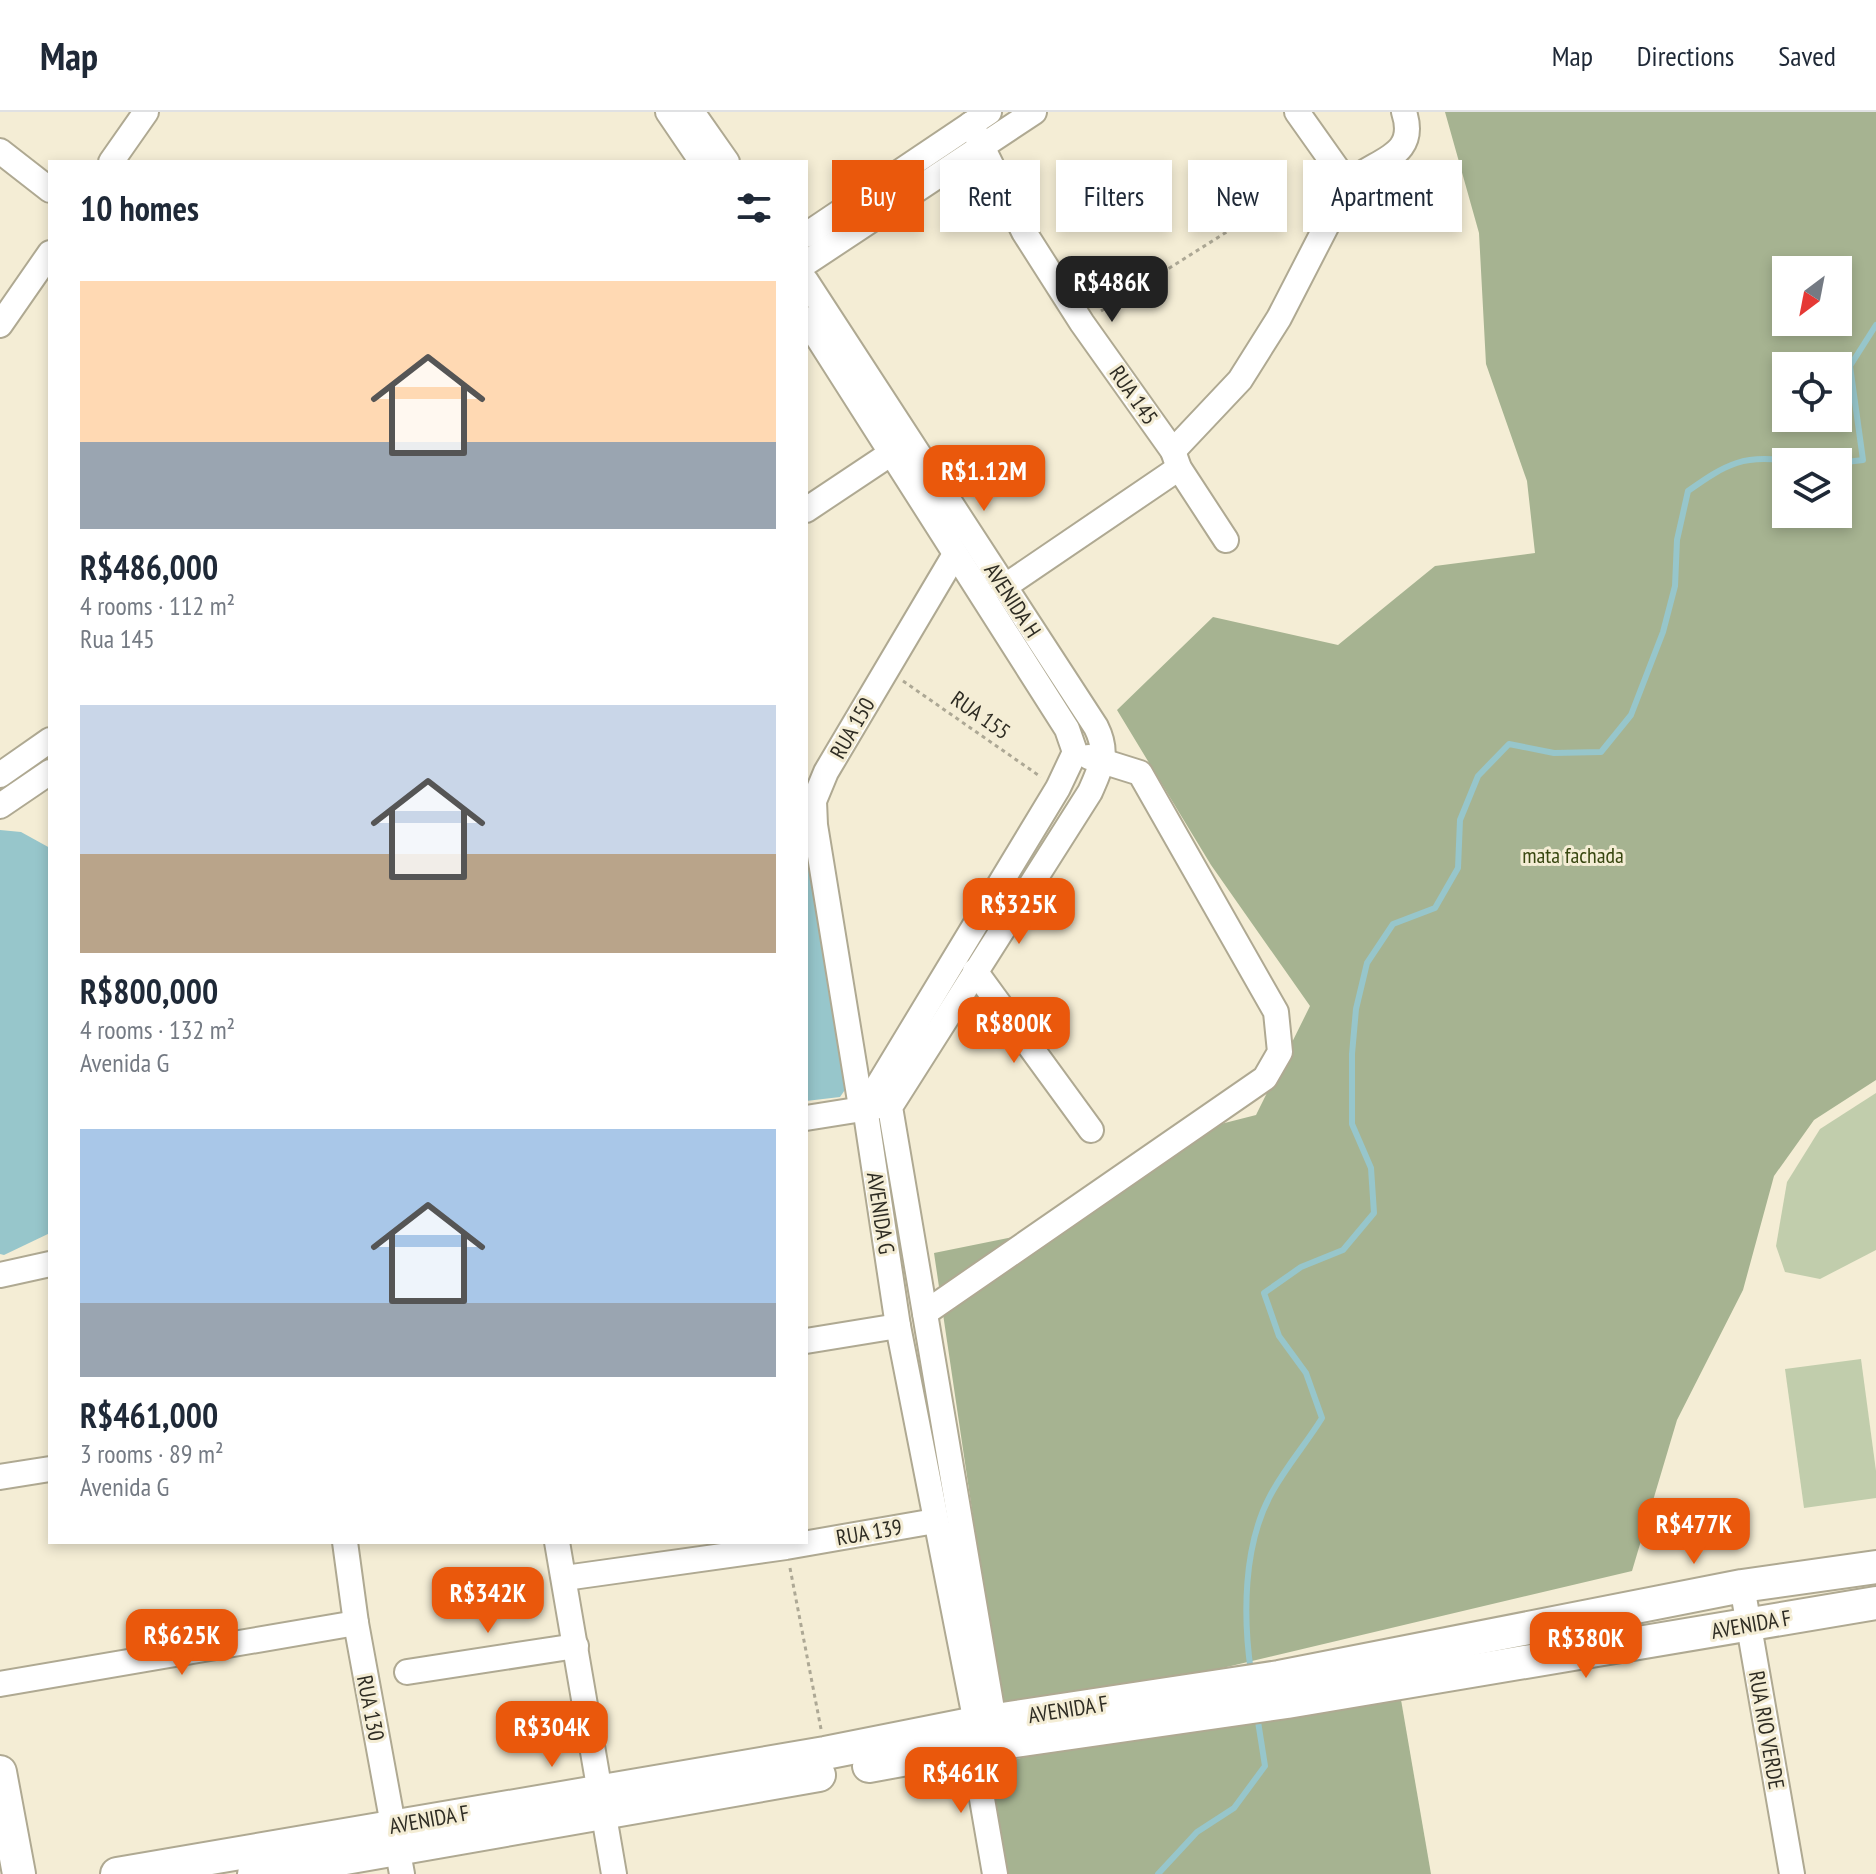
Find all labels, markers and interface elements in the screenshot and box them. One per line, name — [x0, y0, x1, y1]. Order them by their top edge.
text: Map — [40, 31, 98, 80]
text: Map — [1552, 37, 1593, 74]
text: Directions — [1637, 37, 1734, 74]
text: Saved — [1778, 37, 1836, 74]
chip: Buy — [832, 160, 924, 232]
chip: Rent — [940, 160, 1040, 232]
chip: Filters — [1056, 160, 1172, 232]
chip: New — [1188, 160, 1287, 232]
chip: Apartment — [1303, 160, 1462, 232]
text: 10 homes — [80, 186, 199, 230]
icon: filters — [732, 186, 776, 230]
pin: R$486K — [1047, 256, 1177, 324]
north arrow — [1772, 256, 1852, 336]
map controls — [1772, 256, 1852, 528]
text: R$486K — [1074, 265, 1150, 298]
icon: home — [356, 333, 500, 477]
button: locate — [1772, 352, 1852, 432]
street label: RUA 145 — [1104, 360, 1164, 430]
pin: R$1.12M — [910, 445, 1058, 513]
button: layers — [1772, 448, 1852, 528]
text: R$1.12M — [941, 454, 1027, 487]
text: R$486,000 — [80, 545, 218, 589]
street label: AVENIDA H — [979, 557, 1047, 643]
text: 4 rooms · 112 m² — [80, 589, 235, 622]
text: Rua 145 — [80, 622, 155, 655]
street label: RUA 155 — [946, 685, 1016, 745]
street label: RUA 150 — [823, 692, 881, 764]
icon: home — [356, 757, 500, 901]
park label: mata fachada — [1522, 841, 1624, 869]
pin: R$325K — [954, 878, 1084, 946]
text: R$325K — [981, 887, 1057, 920]
text: R$800,000 — [80, 969, 218, 1013]
pin: R$800K — [949, 997, 1079, 1065]
text: R$800K — [976, 1006, 1052, 1039]
text: 4 rooms · 132 m² — [80, 1013, 235, 1046]
text: Avenida G — [80, 1046, 169, 1079]
street label: AVENIDA G — [861, 1170, 901, 1256]
icon: home — [356, 1181, 500, 1325]
text: R$461,000 — [80, 1393, 218, 1437]
text: 3 rooms · 89 m² — [80, 1437, 224, 1470]
text: Avenida G — [80, 1470, 169, 1503]
pin: R$477K — [1629, 1498, 1759, 1566]
text: R$477K — [1656, 1507, 1732, 1540]
street label: RUA 139 — [834, 1512, 904, 1552]
pin: R$342K — [423, 1567, 553, 1635]
text: R$342K — [450, 1576, 526, 1609]
street label: AVENIDA F — [1709, 1603, 1793, 1645]
pin: R$625K — [117, 1609, 247, 1677]
pin: R$380K — [1521, 1612, 1651, 1680]
text: R$625K — [144, 1618, 220, 1651]
text: R$380K — [1548, 1621, 1624, 1654]
street label: RUA RIO VERDE — [1743, 1669, 1791, 1791]
street label: RUA 130 — [351, 1673, 391, 1743]
street label: AVENIDA F — [1026, 1689, 1110, 1729]
pin: R$304K — [487, 1701, 617, 1769]
text: R$304K — [514, 1710, 590, 1743]
pin: R$461K — [896, 1747, 1026, 1815]
text: R$461K — [923, 1756, 999, 1789]
street label: AVENIDA F — [387, 1798, 471, 1840]

